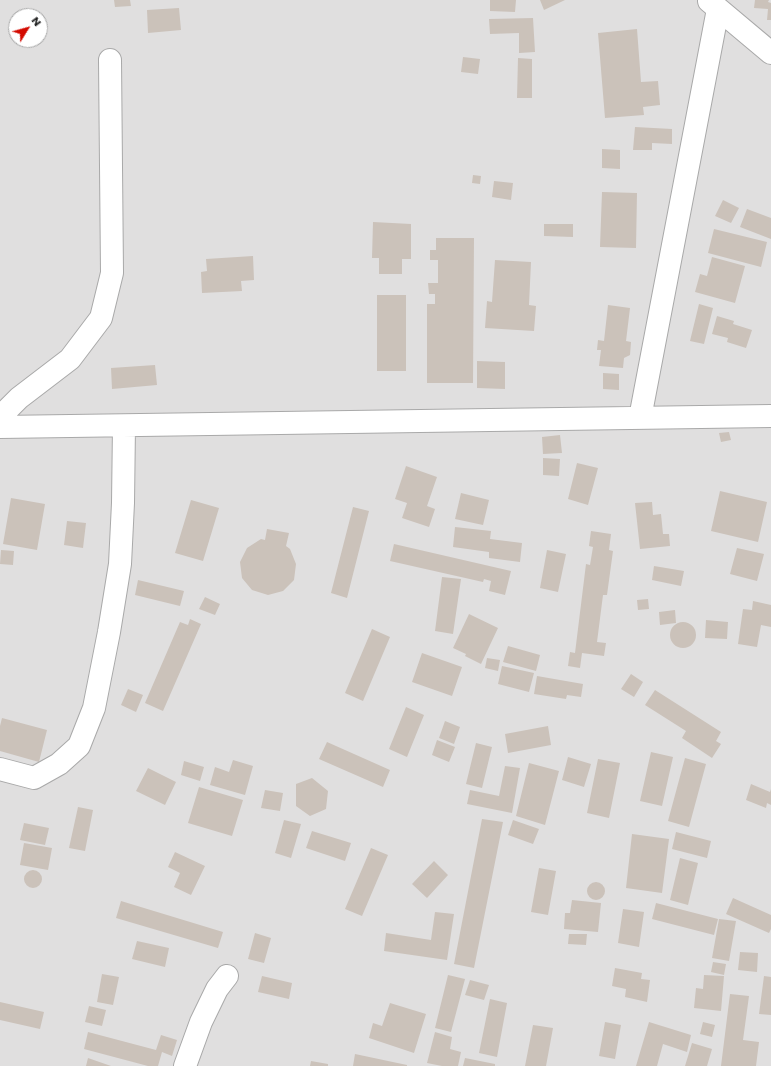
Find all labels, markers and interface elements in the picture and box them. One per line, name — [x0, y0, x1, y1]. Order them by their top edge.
north arrow — [8, 8, 48, 48]
text: N — [28, 13, 46, 30]

